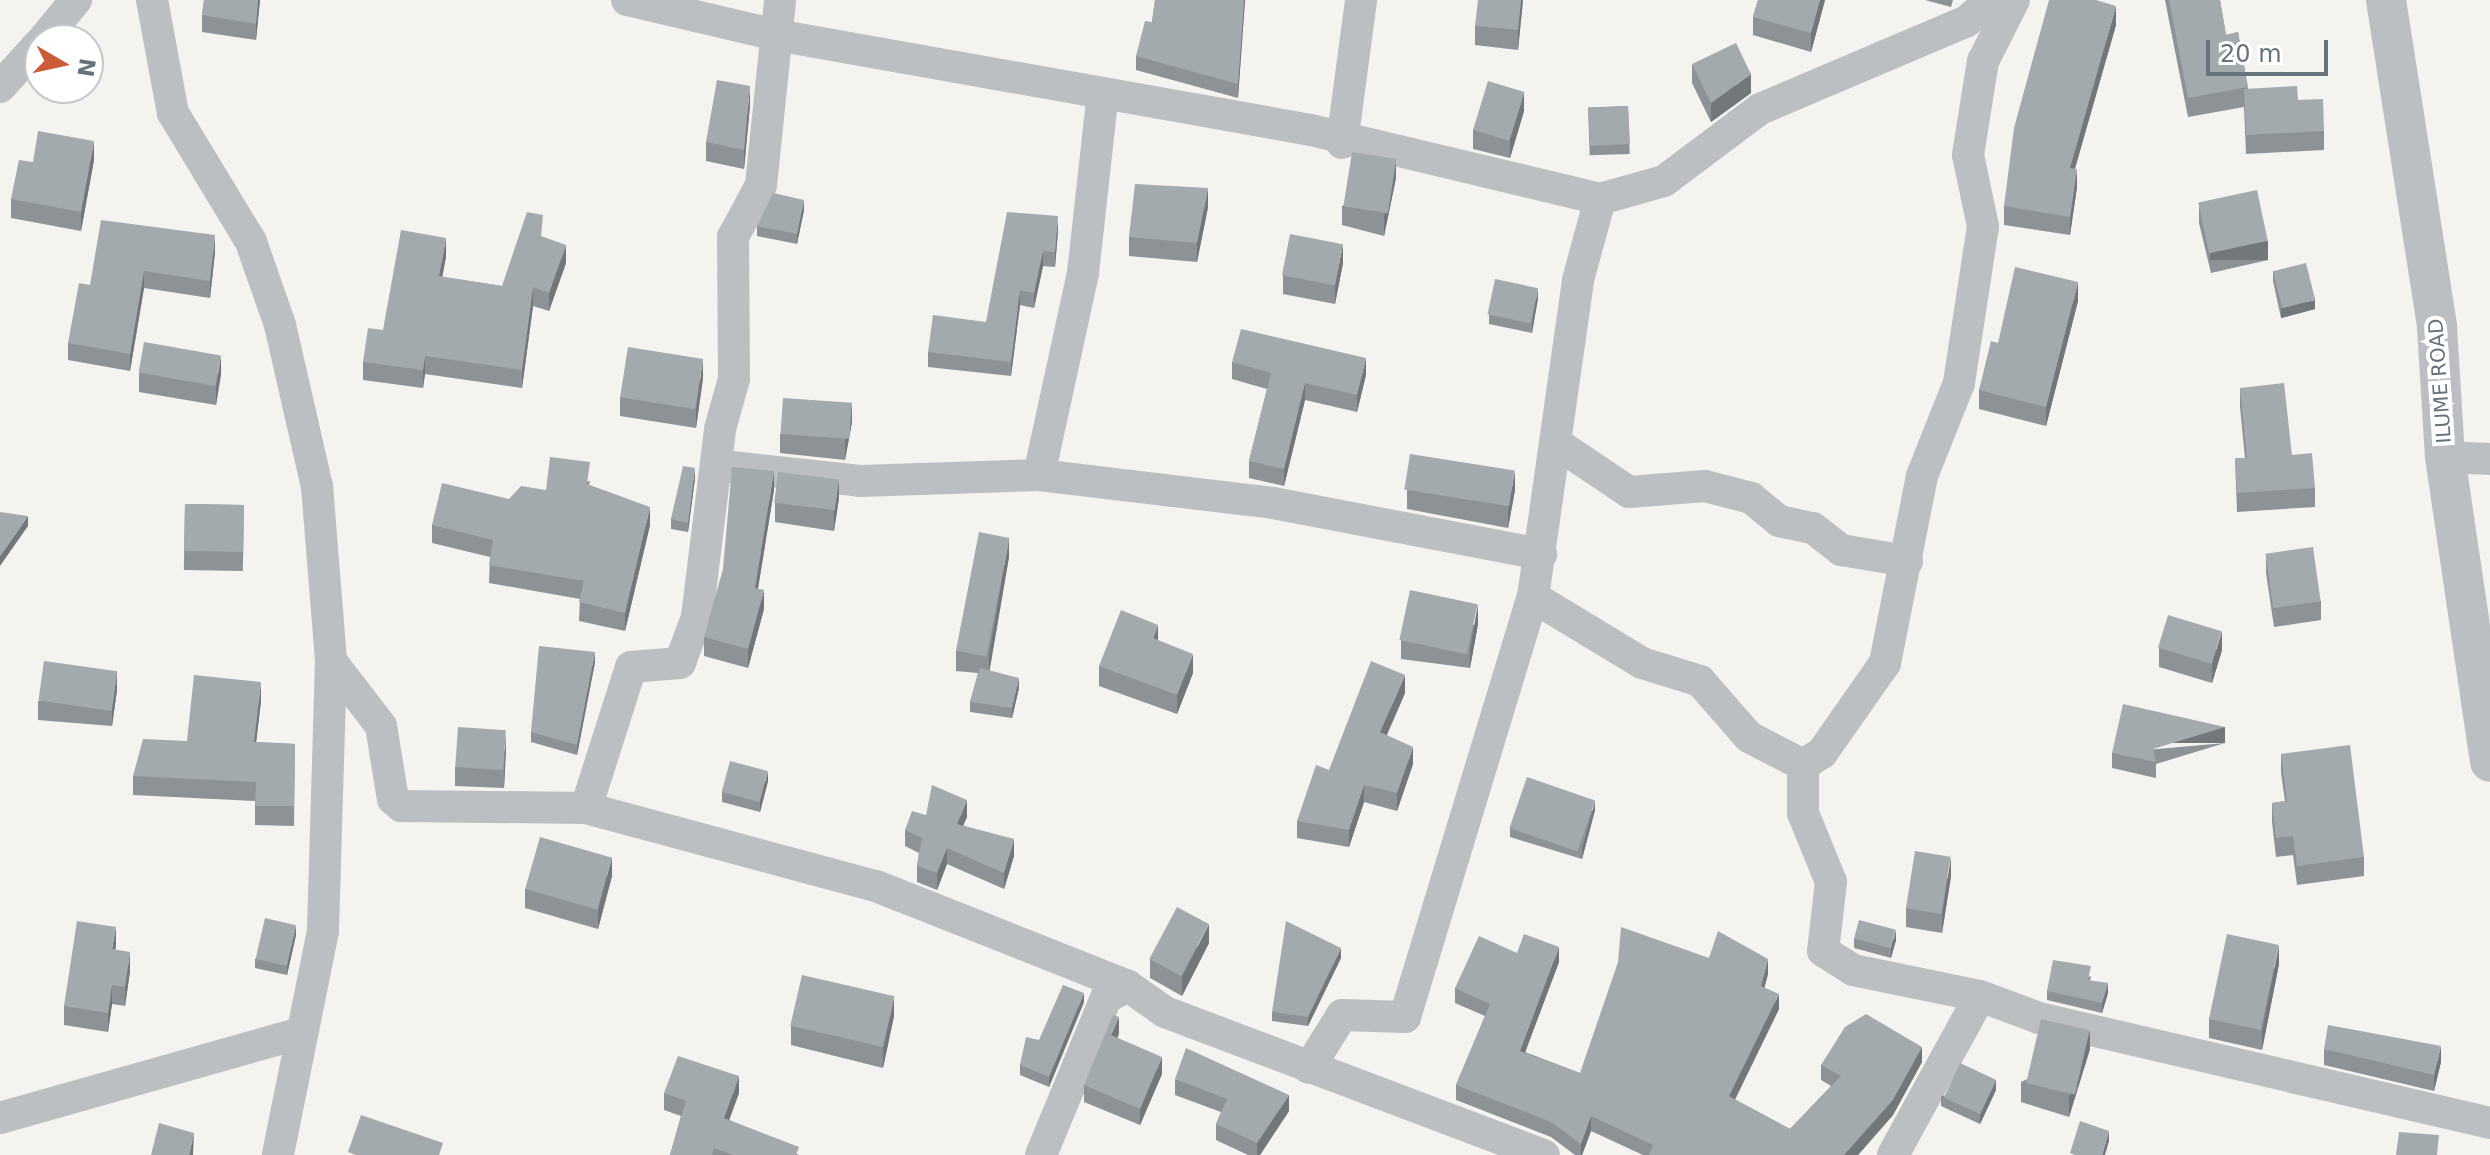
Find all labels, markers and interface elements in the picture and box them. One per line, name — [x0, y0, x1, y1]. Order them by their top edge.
north arrow — [24, 24, 104, 104]
scale bar — [2210, 24, 2332, 74]
text: 20 m — [2220, 40, 2282, 68]
text: N — [72, 56, 100, 79]
street label: ILUME ROAD — [2424, 318, 2456, 444]

